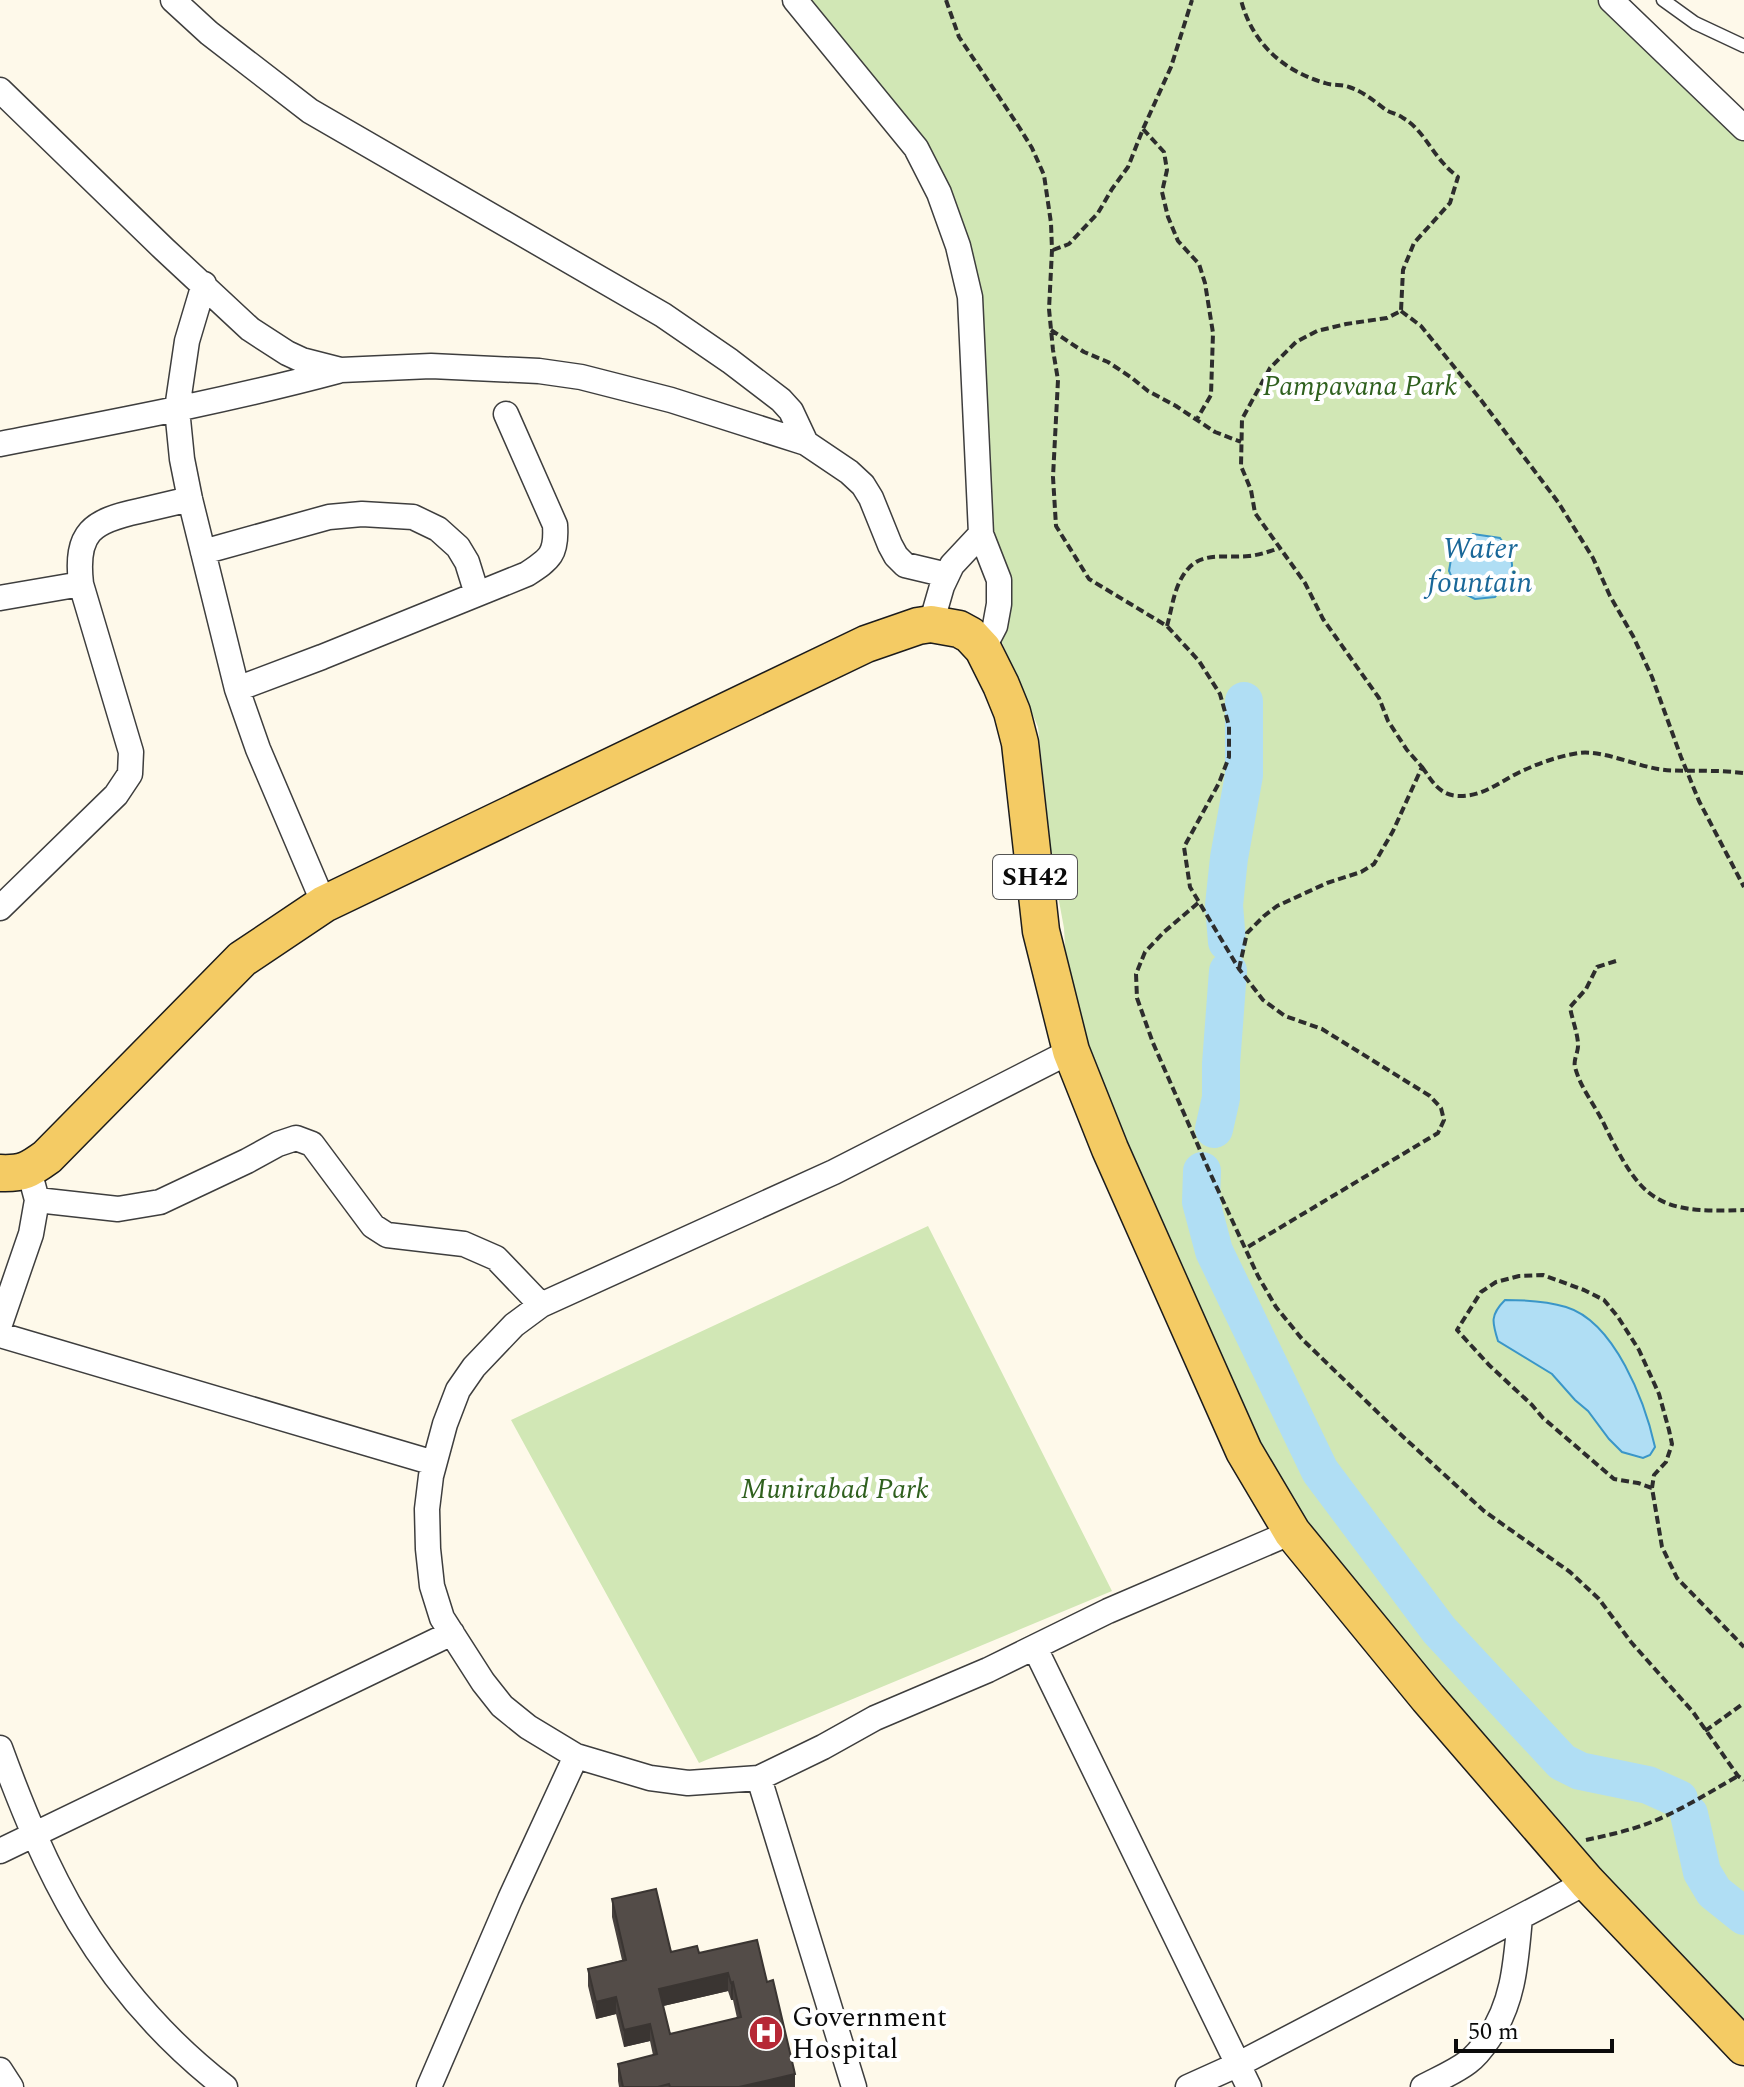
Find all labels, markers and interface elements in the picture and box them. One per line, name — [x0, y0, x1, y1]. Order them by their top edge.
park label: Pampavana Park — [1263, 365, 1457, 408]
water label: Water fountain — [1424, 526, 1533, 606]
road number: SH42 — [993, 855, 1077, 899]
park label: Munirabad Park — [741, 1468, 929, 1511]
place label: Government Hospital — [792, 1996, 947, 2071]
scale bar — [1456, 2003, 1612, 2053]
hospital icon: Government Hospital — [747, 2014, 785, 2052]
text: 50 m — [1468, 2014, 1519, 2050]

